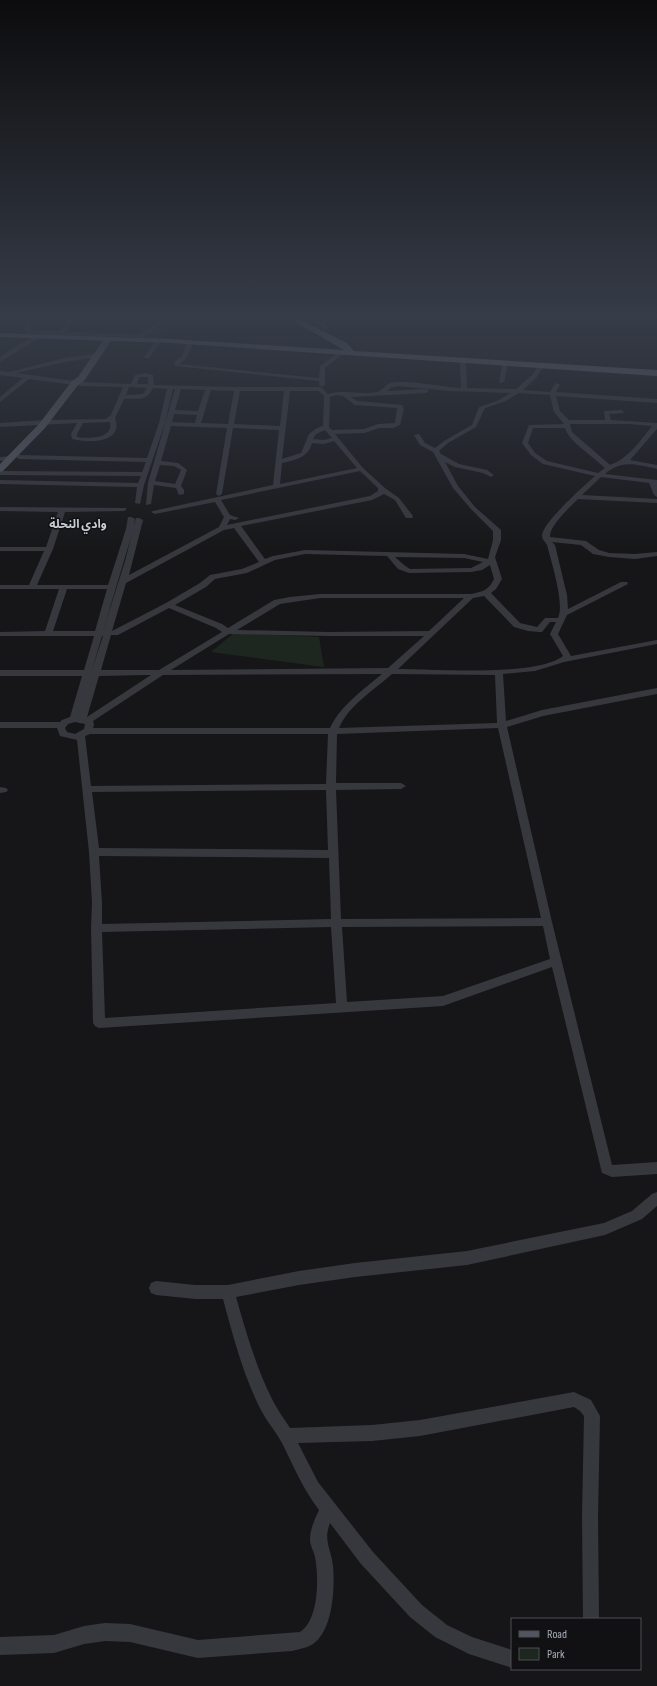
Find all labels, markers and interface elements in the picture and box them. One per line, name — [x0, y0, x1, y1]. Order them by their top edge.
district label: وادي النحلة — [49, 517, 107, 534]
legend — [511, 1618, 641, 1670]
text: Road — [547, 1627, 567, 1642]
text: Park — [547, 1647, 565, 1662]

